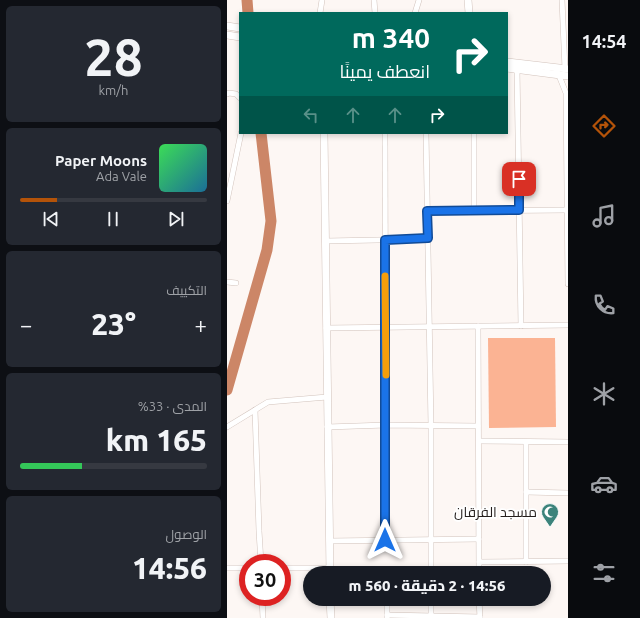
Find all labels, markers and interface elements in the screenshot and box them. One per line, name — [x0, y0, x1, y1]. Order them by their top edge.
text: 340 m — [352, 22, 430, 53]
text: 28 — [84, 28, 143, 86]
icon: right — [444, 28, 496, 80]
text: 14:54 — [581, 31, 627, 51]
text: انعطف يمينًا — [339, 61, 430, 81]
text: km/h — [98, 83, 129, 97]
icon: left — [300, 104, 322, 126]
icon: ahead — [342, 104, 364, 126]
icon: ahead — [384, 104, 406, 126]
icon: right — [426, 104, 448, 126]
icon: directions — [590, 112, 618, 140]
text: Paper Moons — [55, 152, 147, 169]
pin — [502, 162, 536, 196]
icon: arrive — [508, 168, 530, 190]
text: Ada Vale — [96, 169, 147, 183]
icon: music — [590, 202, 618, 230]
icon: previous — [40, 208, 62, 230]
icon: pause — [102, 208, 124, 230]
icon: next — [165, 208, 187, 230]
text: التكييف — [166, 283, 207, 297]
icon: phone — [590, 291, 618, 319]
text: 23° — [91, 307, 136, 341]
text: − — [20, 312, 32, 337]
text: + — [195, 312, 207, 337]
icon: climate — [590, 380, 618, 408]
text: المدى · 33% — [138, 399, 207, 413]
text: 165 km — [106, 423, 207, 457]
icon: car — [590, 470, 618, 498]
mosque icon: مسجد الفرقان — [540, 502, 560, 527]
place label: مسجد الفرقان — [454, 504, 537, 520]
position arrow — [364, 519, 406, 561]
text: الوصول — [166, 527, 207, 541]
text: 14:56 — [132, 551, 207, 585]
speed limit sign: 30 — [239, 554, 291, 606]
icon: filters — [590, 559, 618, 587]
text: 14:56 · 2 دقيقة · 560 m — [349, 577, 505, 594]

